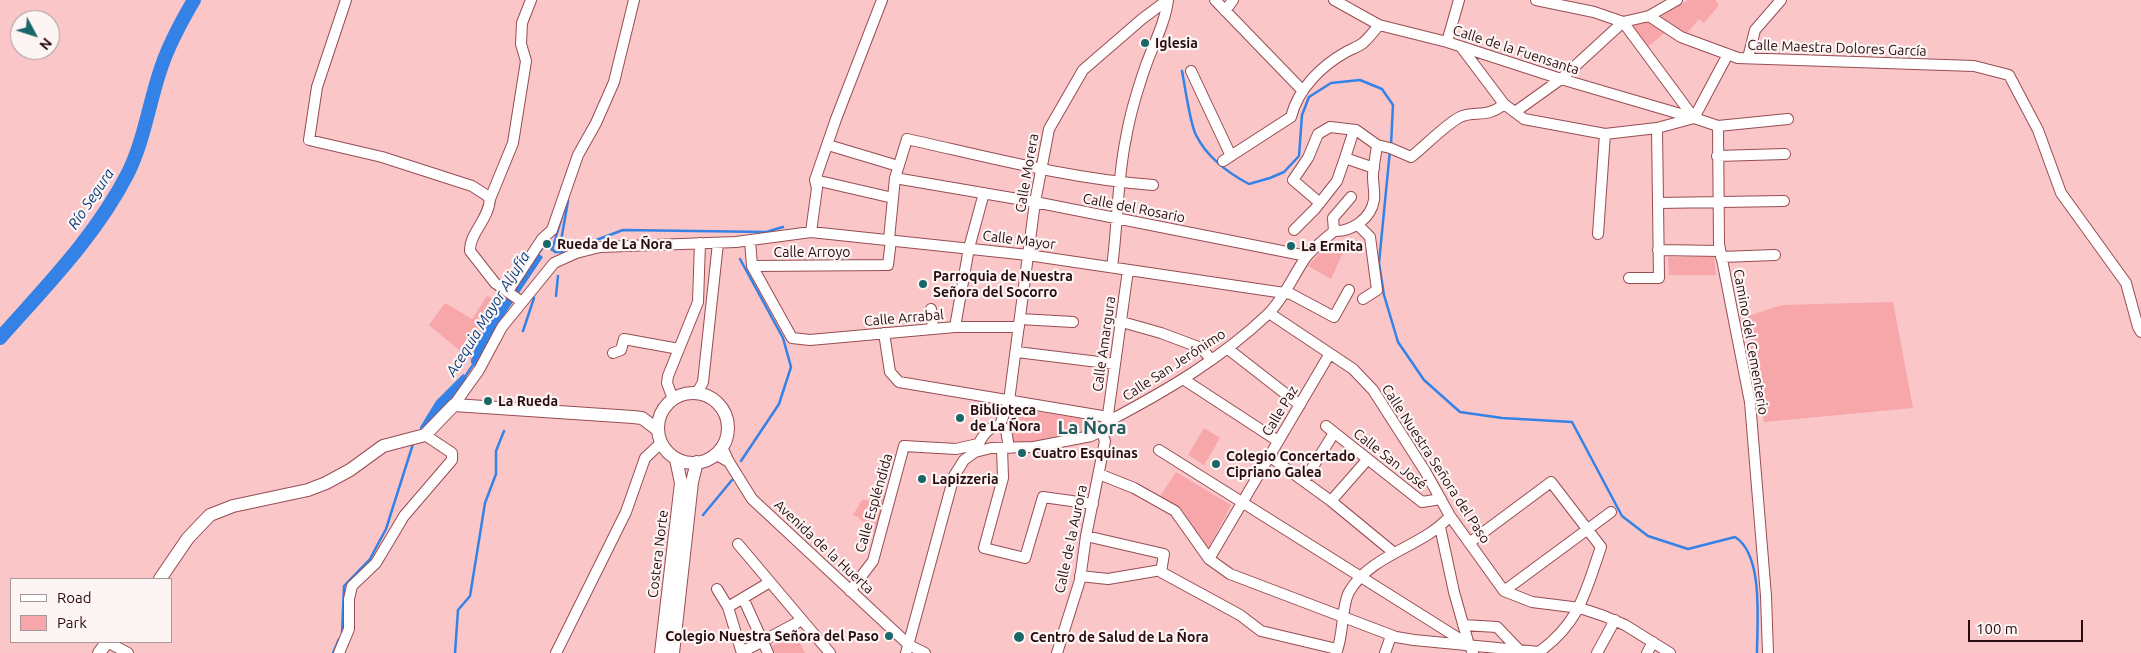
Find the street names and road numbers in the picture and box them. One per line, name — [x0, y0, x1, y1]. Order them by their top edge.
street label: Calle de la Fuensanta — [1451, 22, 1581, 78]
street label: Calle Maestra Dolores García — [1747, 36, 1927, 60]
street label: Calle Morera — [1012, 132, 1042, 214]
street label: Calle del Rosario — [1081, 190, 1187, 226]
street label: Calle Mayor — [981, 227, 1057, 253]
street label: Calle Arroyo — [774, 244, 850, 260]
street label: Camino del Cementerio — [1730, 268, 1772, 416]
street label: Calle Amargura — [1089, 295, 1119, 393]
street label: Calle Arrabal — [863, 306, 945, 330]
street label: Calle San Jerónimo — [1119, 325, 1229, 405]
street label: Calle Nuestra Señora del Paso — [1378, 381, 1494, 547]
street label: Calle Paz — [1258, 383, 1302, 439]
street label: Calle San José — [1350, 425, 1430, 493]
street label: Calle Espléndida — [852, 451, 896, 555]
street label: Calle de la Aurora — [1051, 483, 1091, 595]
street label: Avenida de la Huerta — [771, 496, 877, 598]
street label: Costera Norte — [644, 509, 672, 599]

